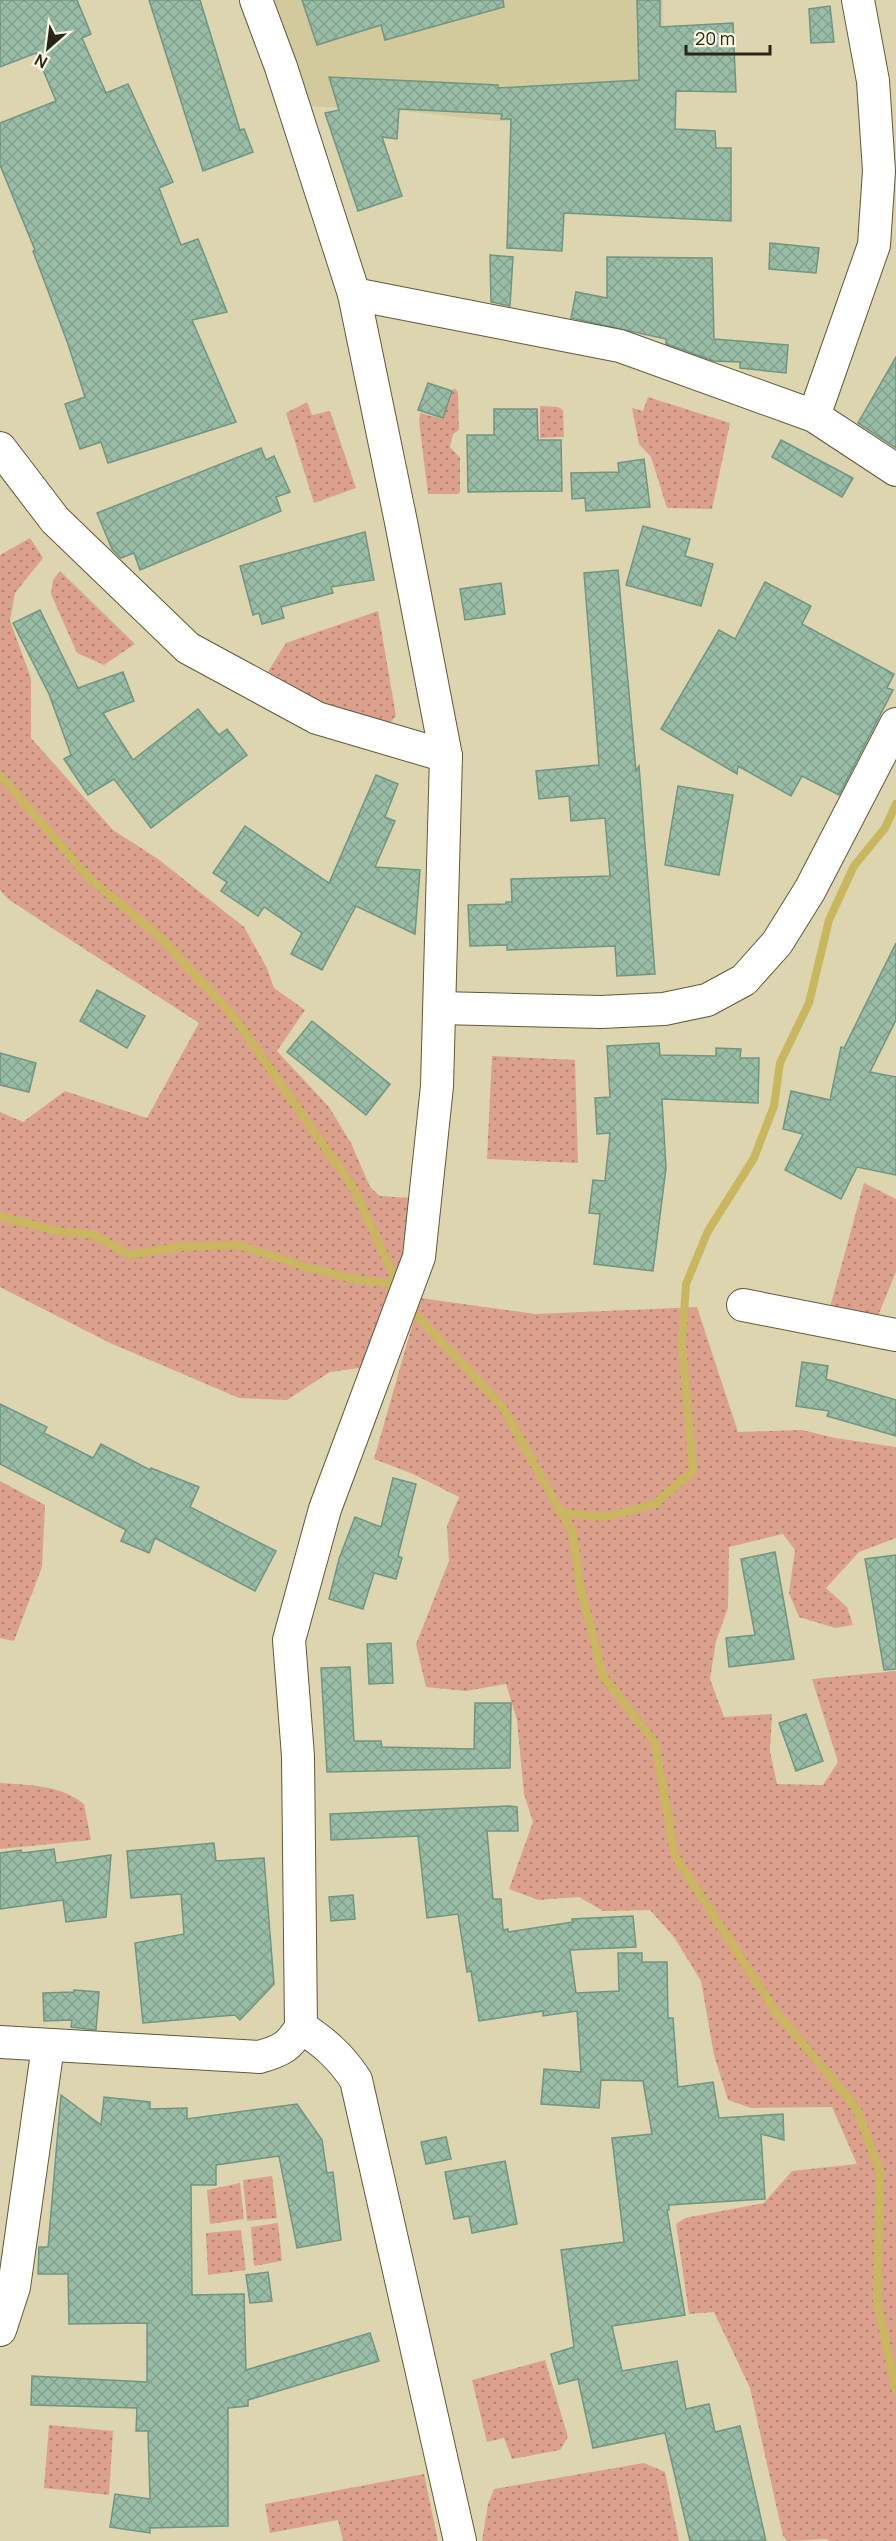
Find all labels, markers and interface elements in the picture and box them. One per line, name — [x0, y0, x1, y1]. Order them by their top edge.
north arrow — [18, 18, 78, 78]
scale bar — [686, 18, 770, 56]
text: 20 m — [695, 26, 735, 50]
text: N — [31, 49, 51, 74]

